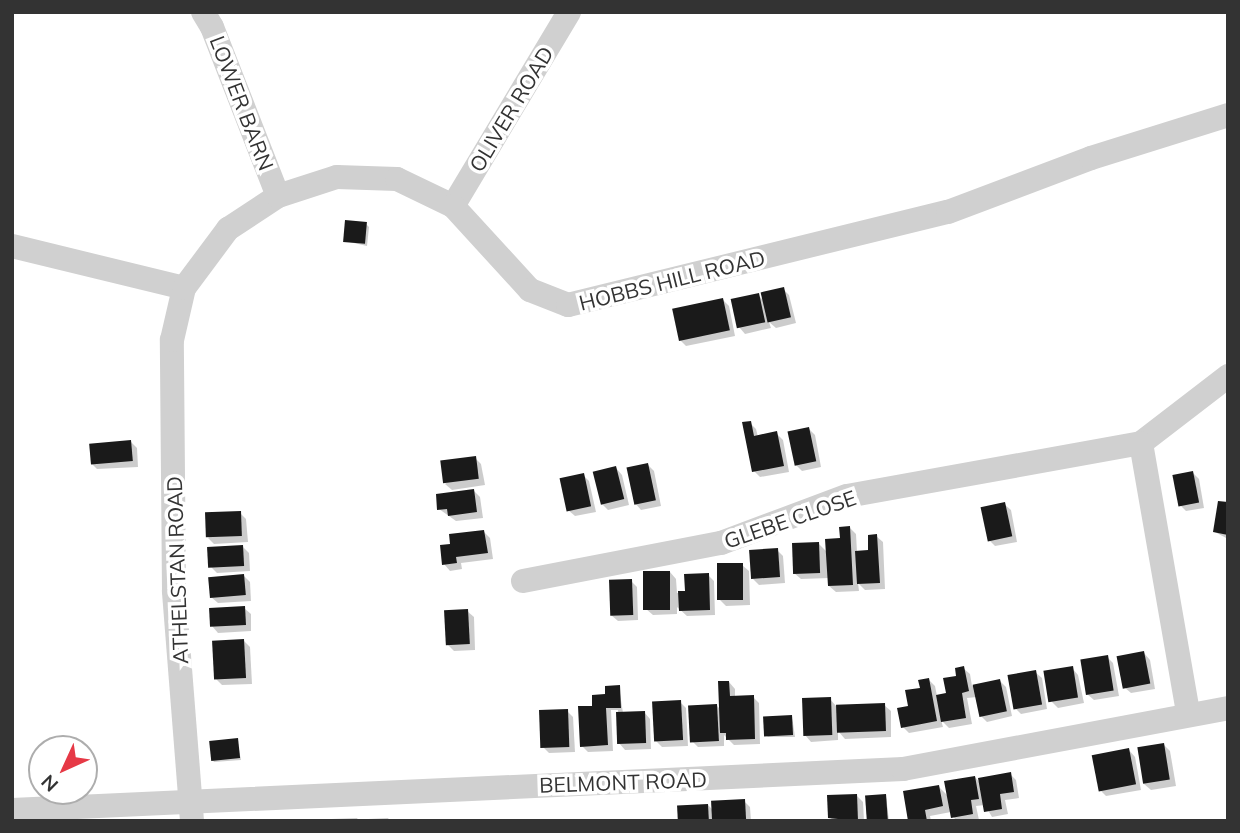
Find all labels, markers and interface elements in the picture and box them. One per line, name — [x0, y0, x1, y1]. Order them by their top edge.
street label: LOWER BARN — [205, 32, 279, 174]
street label: OLIVER ROAD — [464, 42, 558, 176]
street label: HOBBS HILL ROAD — [576, 245, 768, 315]
street label: ATHELSTAN ROAD — [161, 476, 193, 664]
street label: GLEBE CLOSE — [721, 485, 859, 553]
north arrow — [28, 735, 98, 805]
street label: BELMONT ROAD — [539, 766, 707, 798]
text: N — [36, 770, 63, 797]

